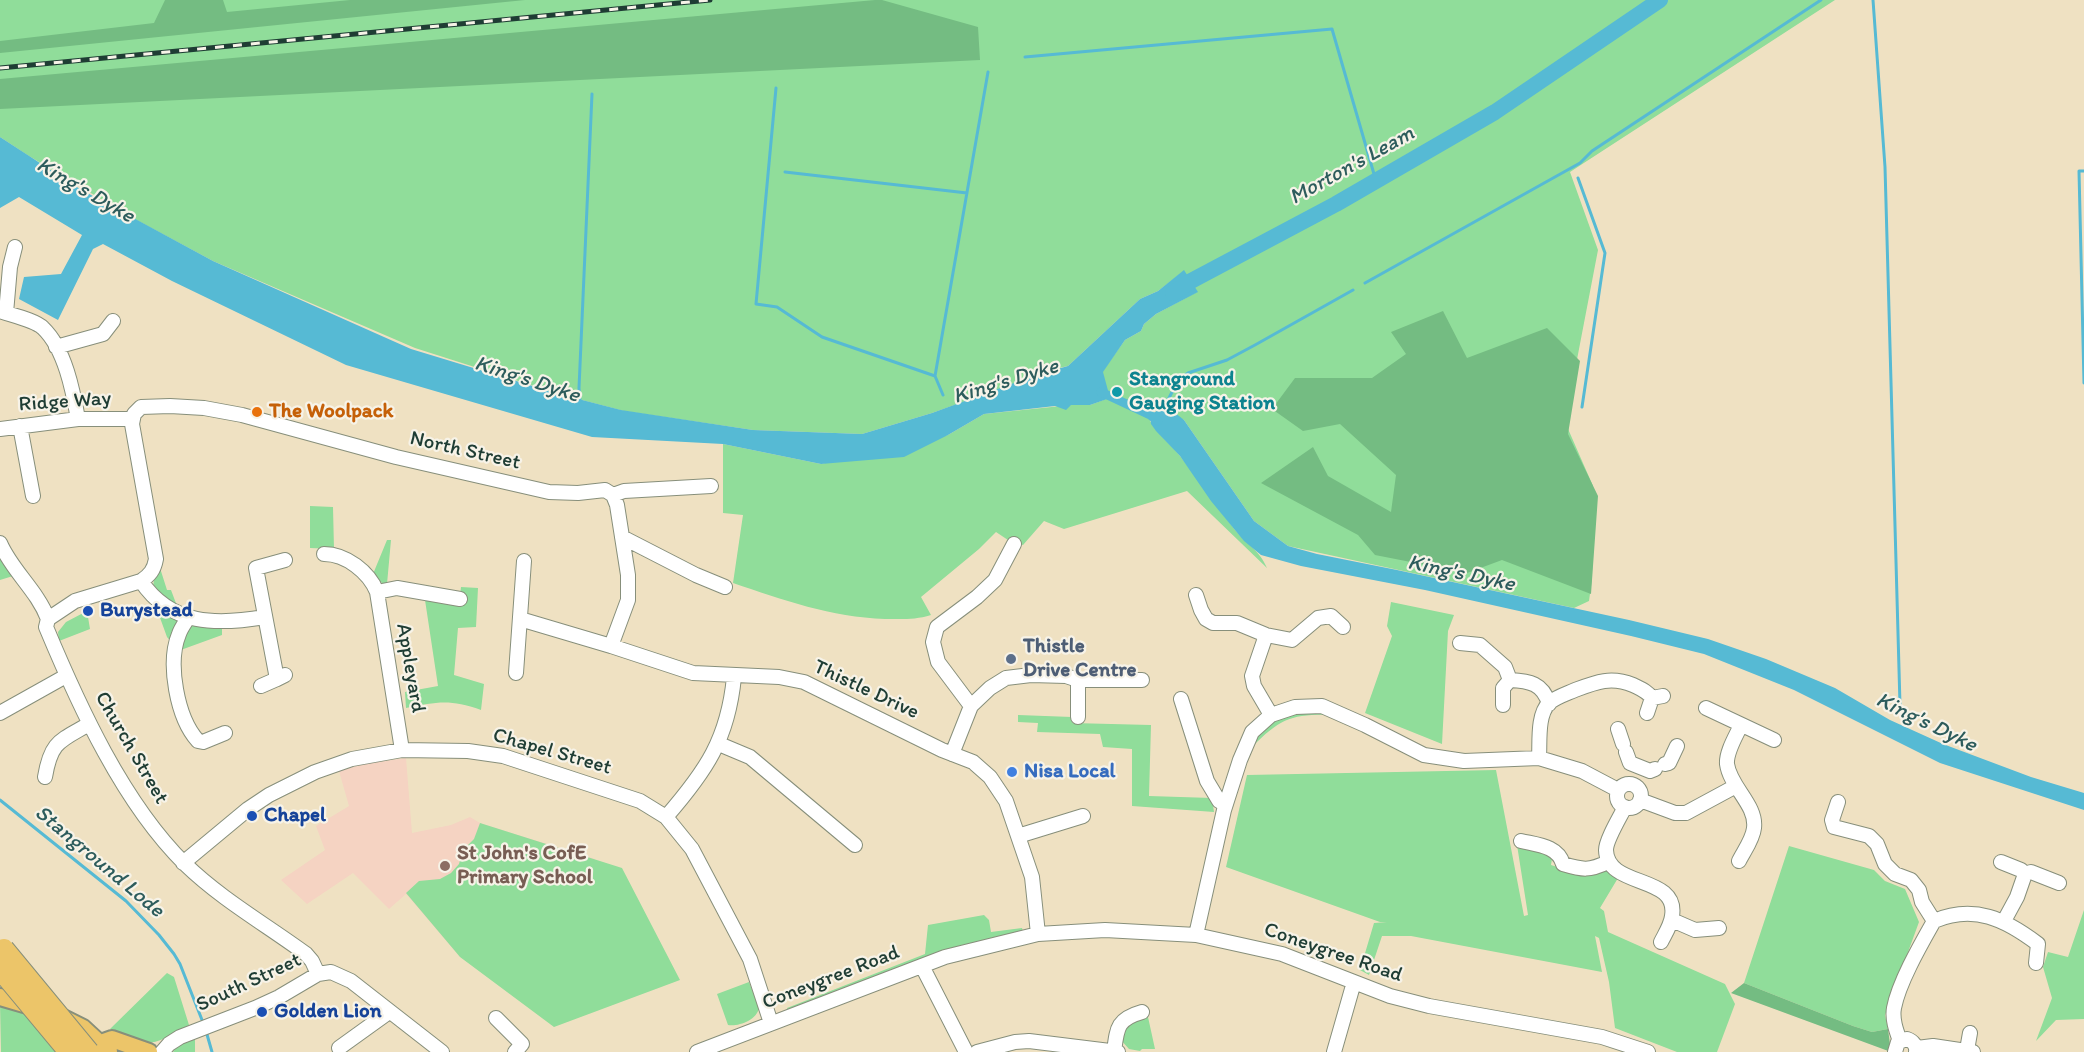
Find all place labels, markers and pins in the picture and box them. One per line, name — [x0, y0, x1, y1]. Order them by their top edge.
place label: Stanground Gauging Station — [1129, 367, 1275, 417]
marker: Stanground Gauging Station — [1110, 385, 1124, 399]
place label: The Woolpack — [269, 399, 393, 425]
marker: The Woolpack — [250, 405, 264, 419]
place label: Burystead — [100, 598, 193, 624]
marker: Burystead — [81, 604, 95, 618]
place label: Thistle Drive Centre — [1023, 634, 1137, 684]
marker: Thistle Drive Centre — [1004, 652, 1018, 666]
place label: Nisa Local — [1024, 759, 1115, 785]
marker: Nisa Local — [1005, 765, 1019, 779]
place label: Chapel — [264, 803, 326, 829]
marker: Chapel — [245, 809, 259, 823]
place label: St John's CofE Primary School — [457, 841, 593, 891]
marker: St John's CofE Primary School — [438, 859, 452, 873]
place label: Golden Lion — [274, 999, 382, 1025]
marker: Golden Lion — [255, 1005, 269, 1019]

